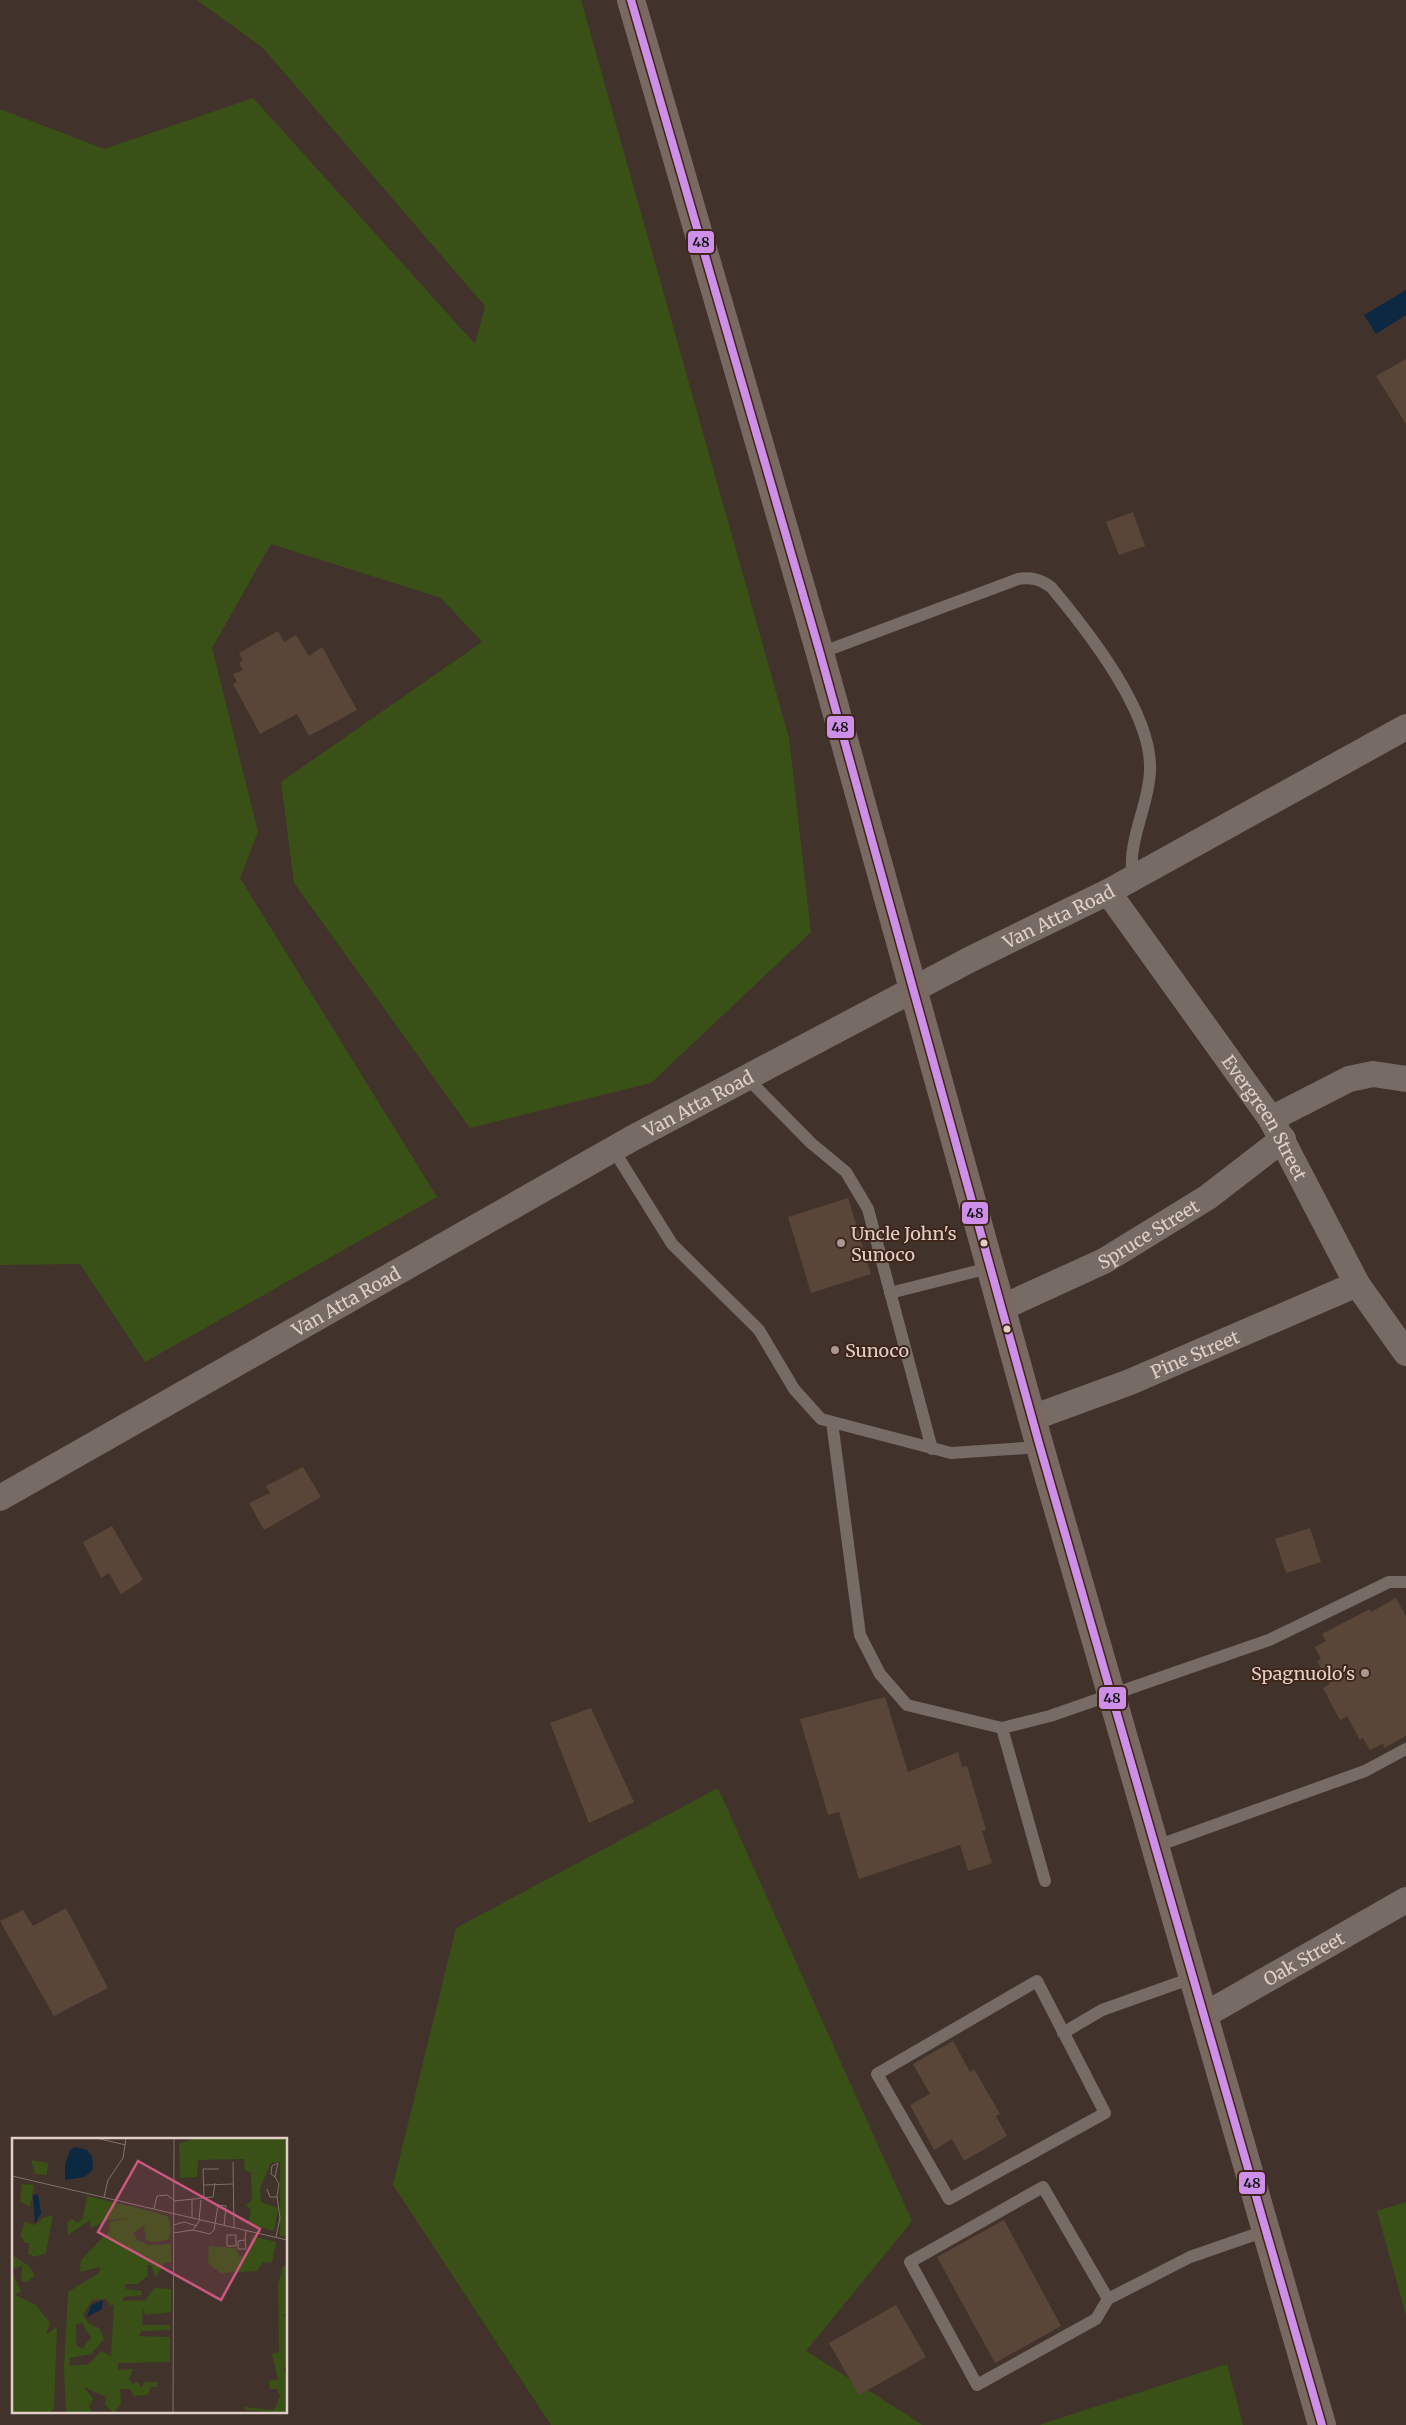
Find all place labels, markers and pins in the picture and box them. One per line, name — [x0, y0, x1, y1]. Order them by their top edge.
place label: Uncle John's Sunoco — [851, 1222, 957, 1266]
marker: Uncle John's Sunoco — [835, 1237, 847, 1249]
unlabelled marker — [979, 1238, 989, 1248]
unlabelled marker — [1002, 1324, 1012, 1334]
place label: Sunoco — [845, 1339, 909, 1362]
marker: Sunoco — [829, 1344, 841, 1356]
place label: Spagnuolo's — [1251, 1662, 1355, 1685]
marker: Spagnuolo's — [1359, 1667, 1371, 1679]

